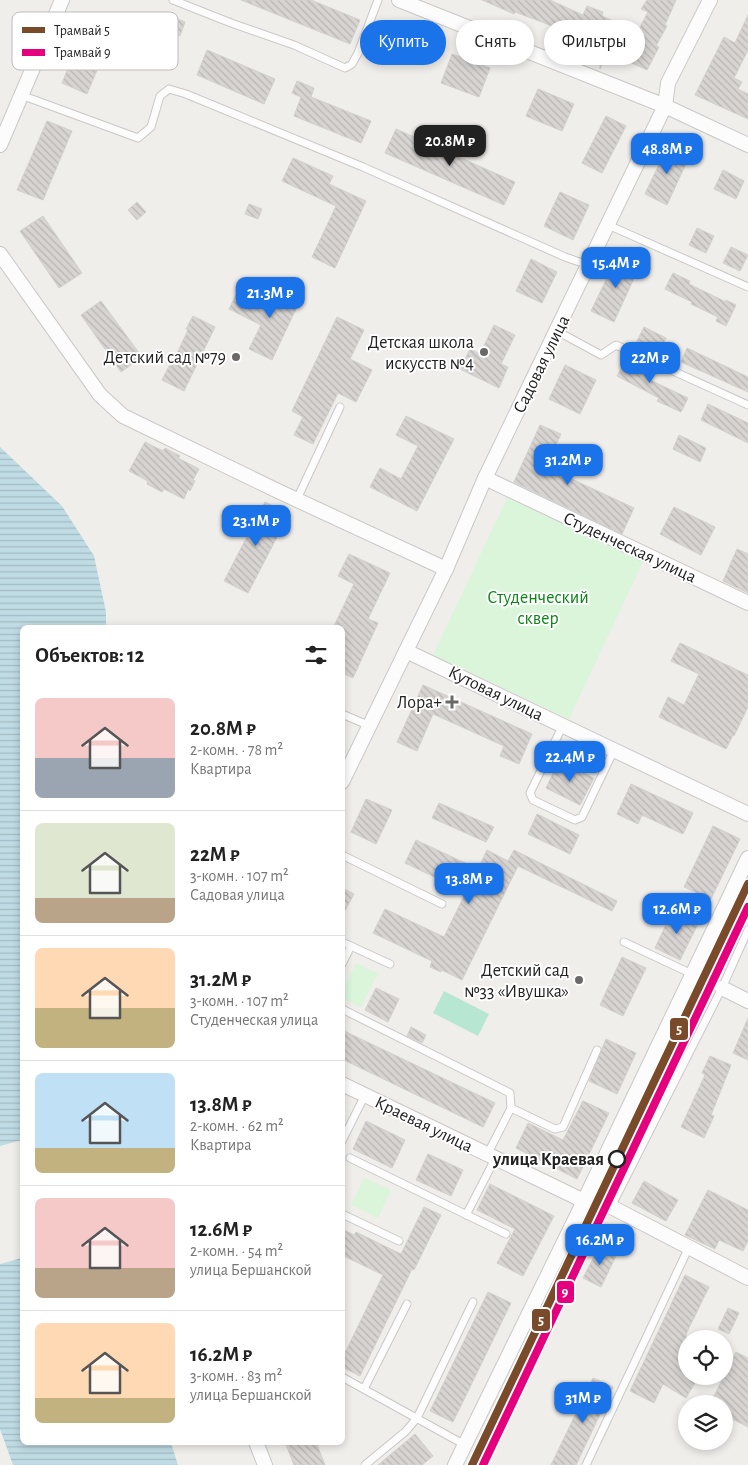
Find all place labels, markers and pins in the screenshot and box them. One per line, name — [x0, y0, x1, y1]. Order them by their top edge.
pin: 20.8M ₽ — [404, 124, 496, 167]
pin: 48.8M ₽ — [621, 132, 713, 175]
pin: 15.4M ₽ — [570, 246, 662, 289]
pin: 21.3M ₽ — [224, 276, 316, 319]
place label: Детская школа искусств №4 — [368, 334, 474, 373]
pin: 22M ₽ — [615, 342, 685, 384]
marker: Детская школа искусств №4 — [478, 346, 490, 358]
place label: Детский сад №79 — [103, 349, 226, 367]
marker: Детский сад №79 — [230, 351, 242, 363]
pin: 31.2M ₽ — [522, 444, 614, 486]
pin: 23.1M ₽ — [210, 504, 302, 547]
place label: Лора+ — [397, 694, 442, 712]
marker: Лора+ — [446, 696, 458, 708]
pin: 22.4M ₽ — [524, 740, 616, 783]
pin: 13.8M ₽ — [423, 862, 515, 905]
pin: 12.6M ₽ — [631, 892, 723, 935]
place label: Детский сад №33 «Ивушка» — [464, 962, 569, 1001]
marker: Детский сад №33 «Ивушка» — [573, 974, 585, 986]
marker: улица Краевая — [608, 1150, 626, 1168]
place label: улица Краевая — [492, 1151, 604, 1169]
pin: 16.2M ₽ — [554, 1224, 646, 1266]
pin: 31M ₽ — [548, 1382, 618, 1424]

